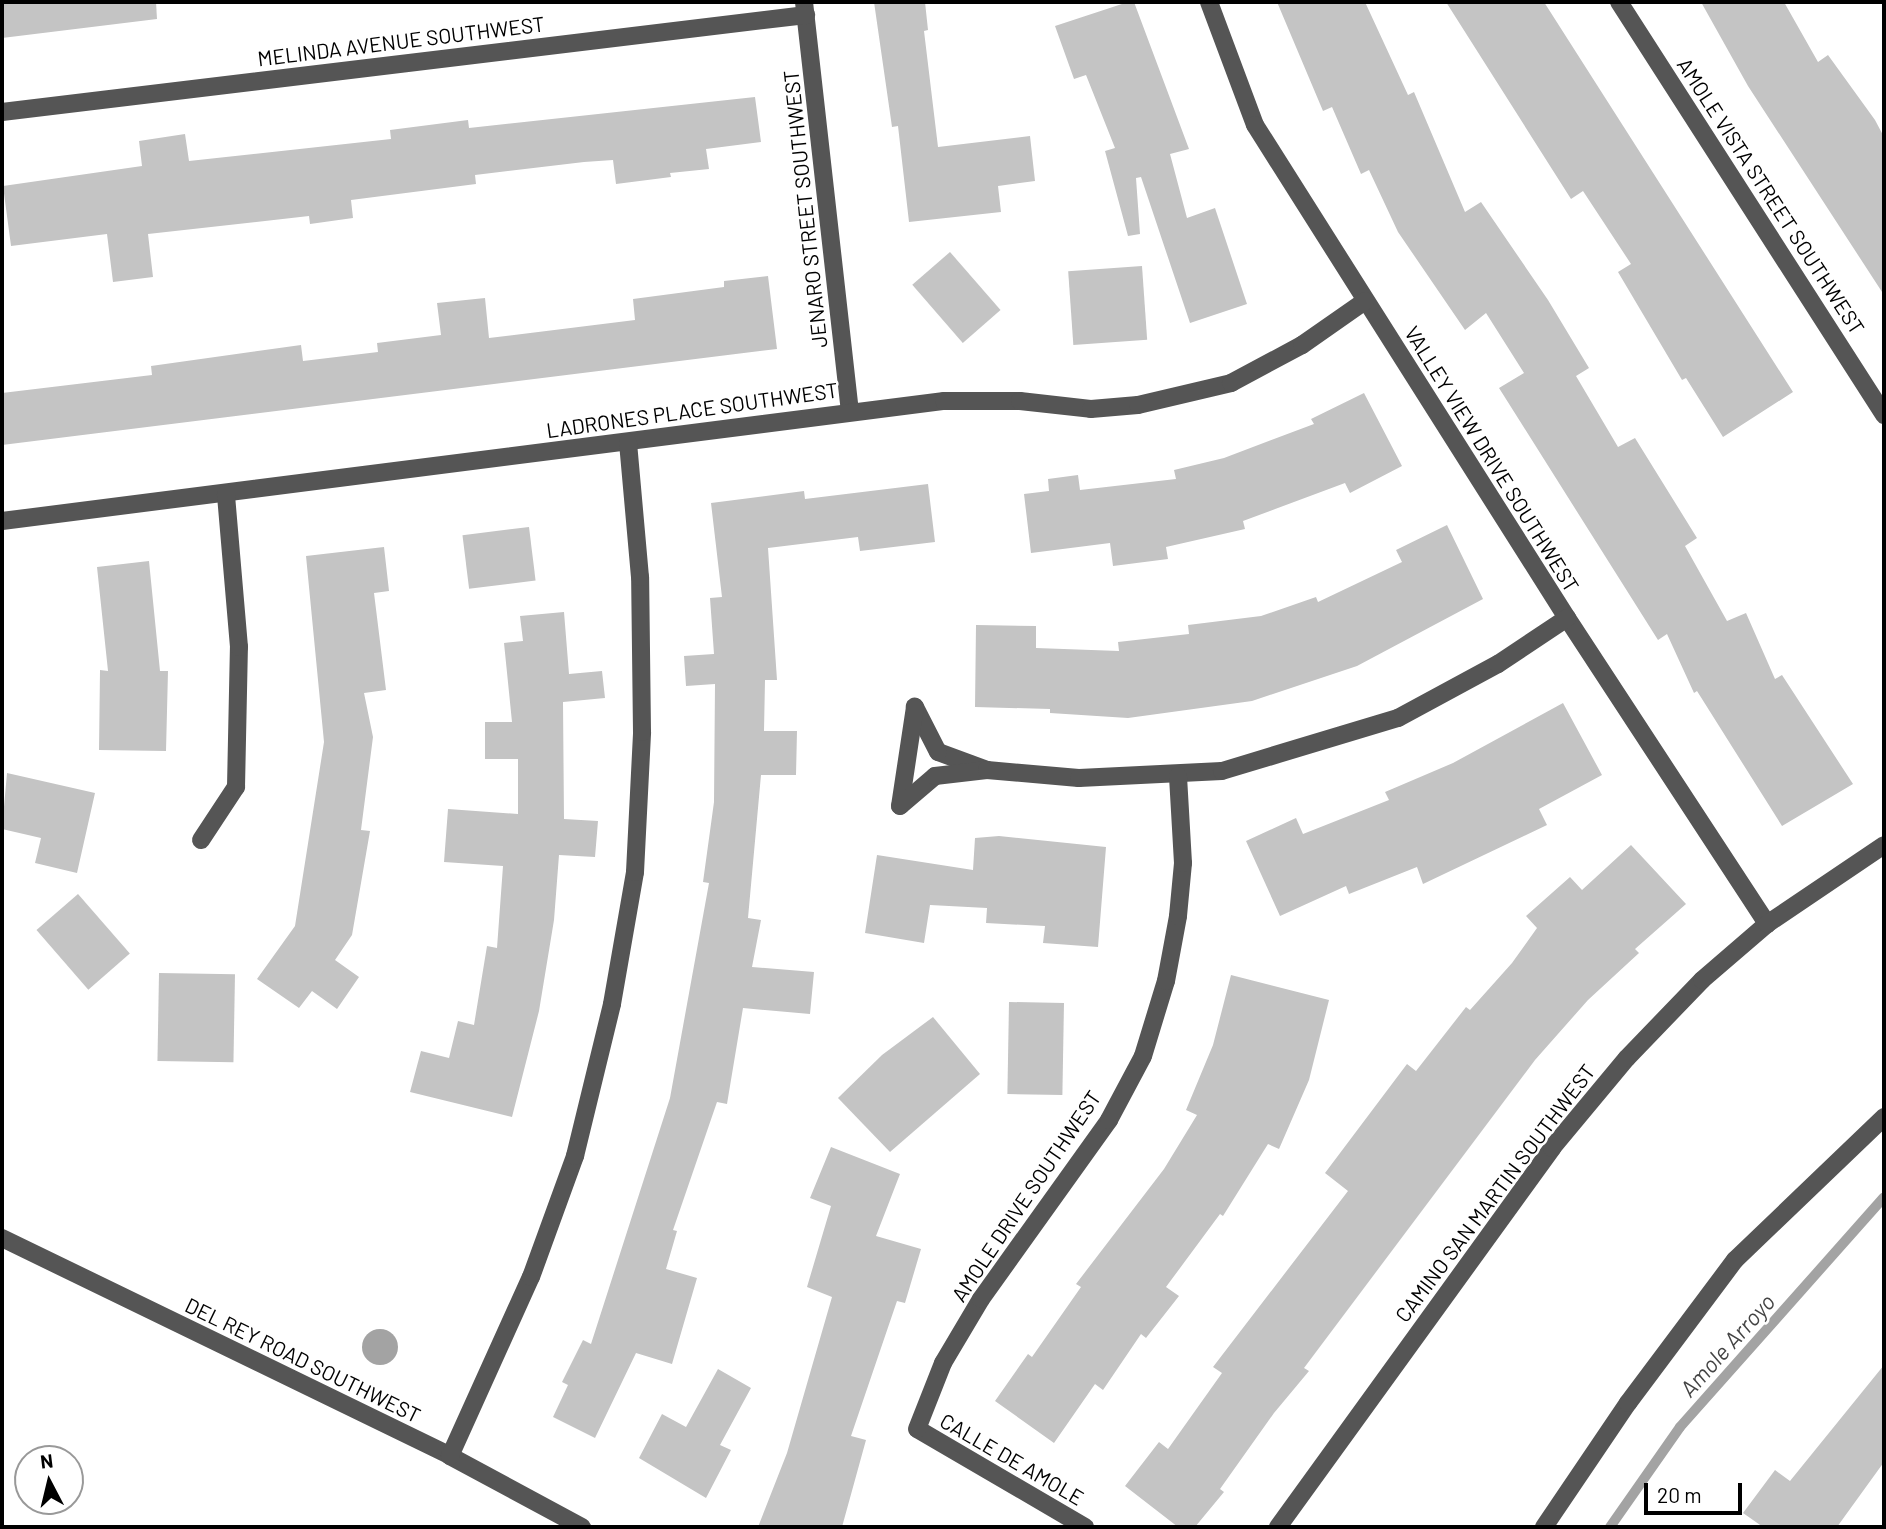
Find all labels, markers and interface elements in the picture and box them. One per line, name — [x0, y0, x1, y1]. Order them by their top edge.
street label: MELINDA AVENUE SOUTHWEST — [256, 11, 546, 71]
street label: AMOLE VISTA STREET SOUTHWEST — [1672, 53, 1870, 339]
street label: JENARO STREET SOUTHWEST — [778, 69, 832, 349]
street label: VALLEY VIEW DRIVE SOUTHWEST — [1400, 321, 1584, 597]
street label: LADRONES PLACE SOUTHWEST — [545, 377, 839, 443]
street label: CAMINO SAN MARTIN SOUTHWEST — [1390, 1059, 1600, 1327]
street label: AMOLE DRIVE SOUTHWEST — [946, 1086, 1106, 1306]
water label: Amole Arroyo — [1674, 1288, 1780, 1402]
street label: DEL REY ROAD SOUTHWEST — [181, 1292, 425, 1428]
street label: CALLE DE AMOLE — [936, 1408, 1088, 1510]
north arrow — [14, 1445, 84, 1515]
text: N — [39, 1448, 54, 1473]
scale bar — [1648, 1470, 1746, 1514]
text: 20 m — [1657, 1482, 1702, 1507]

